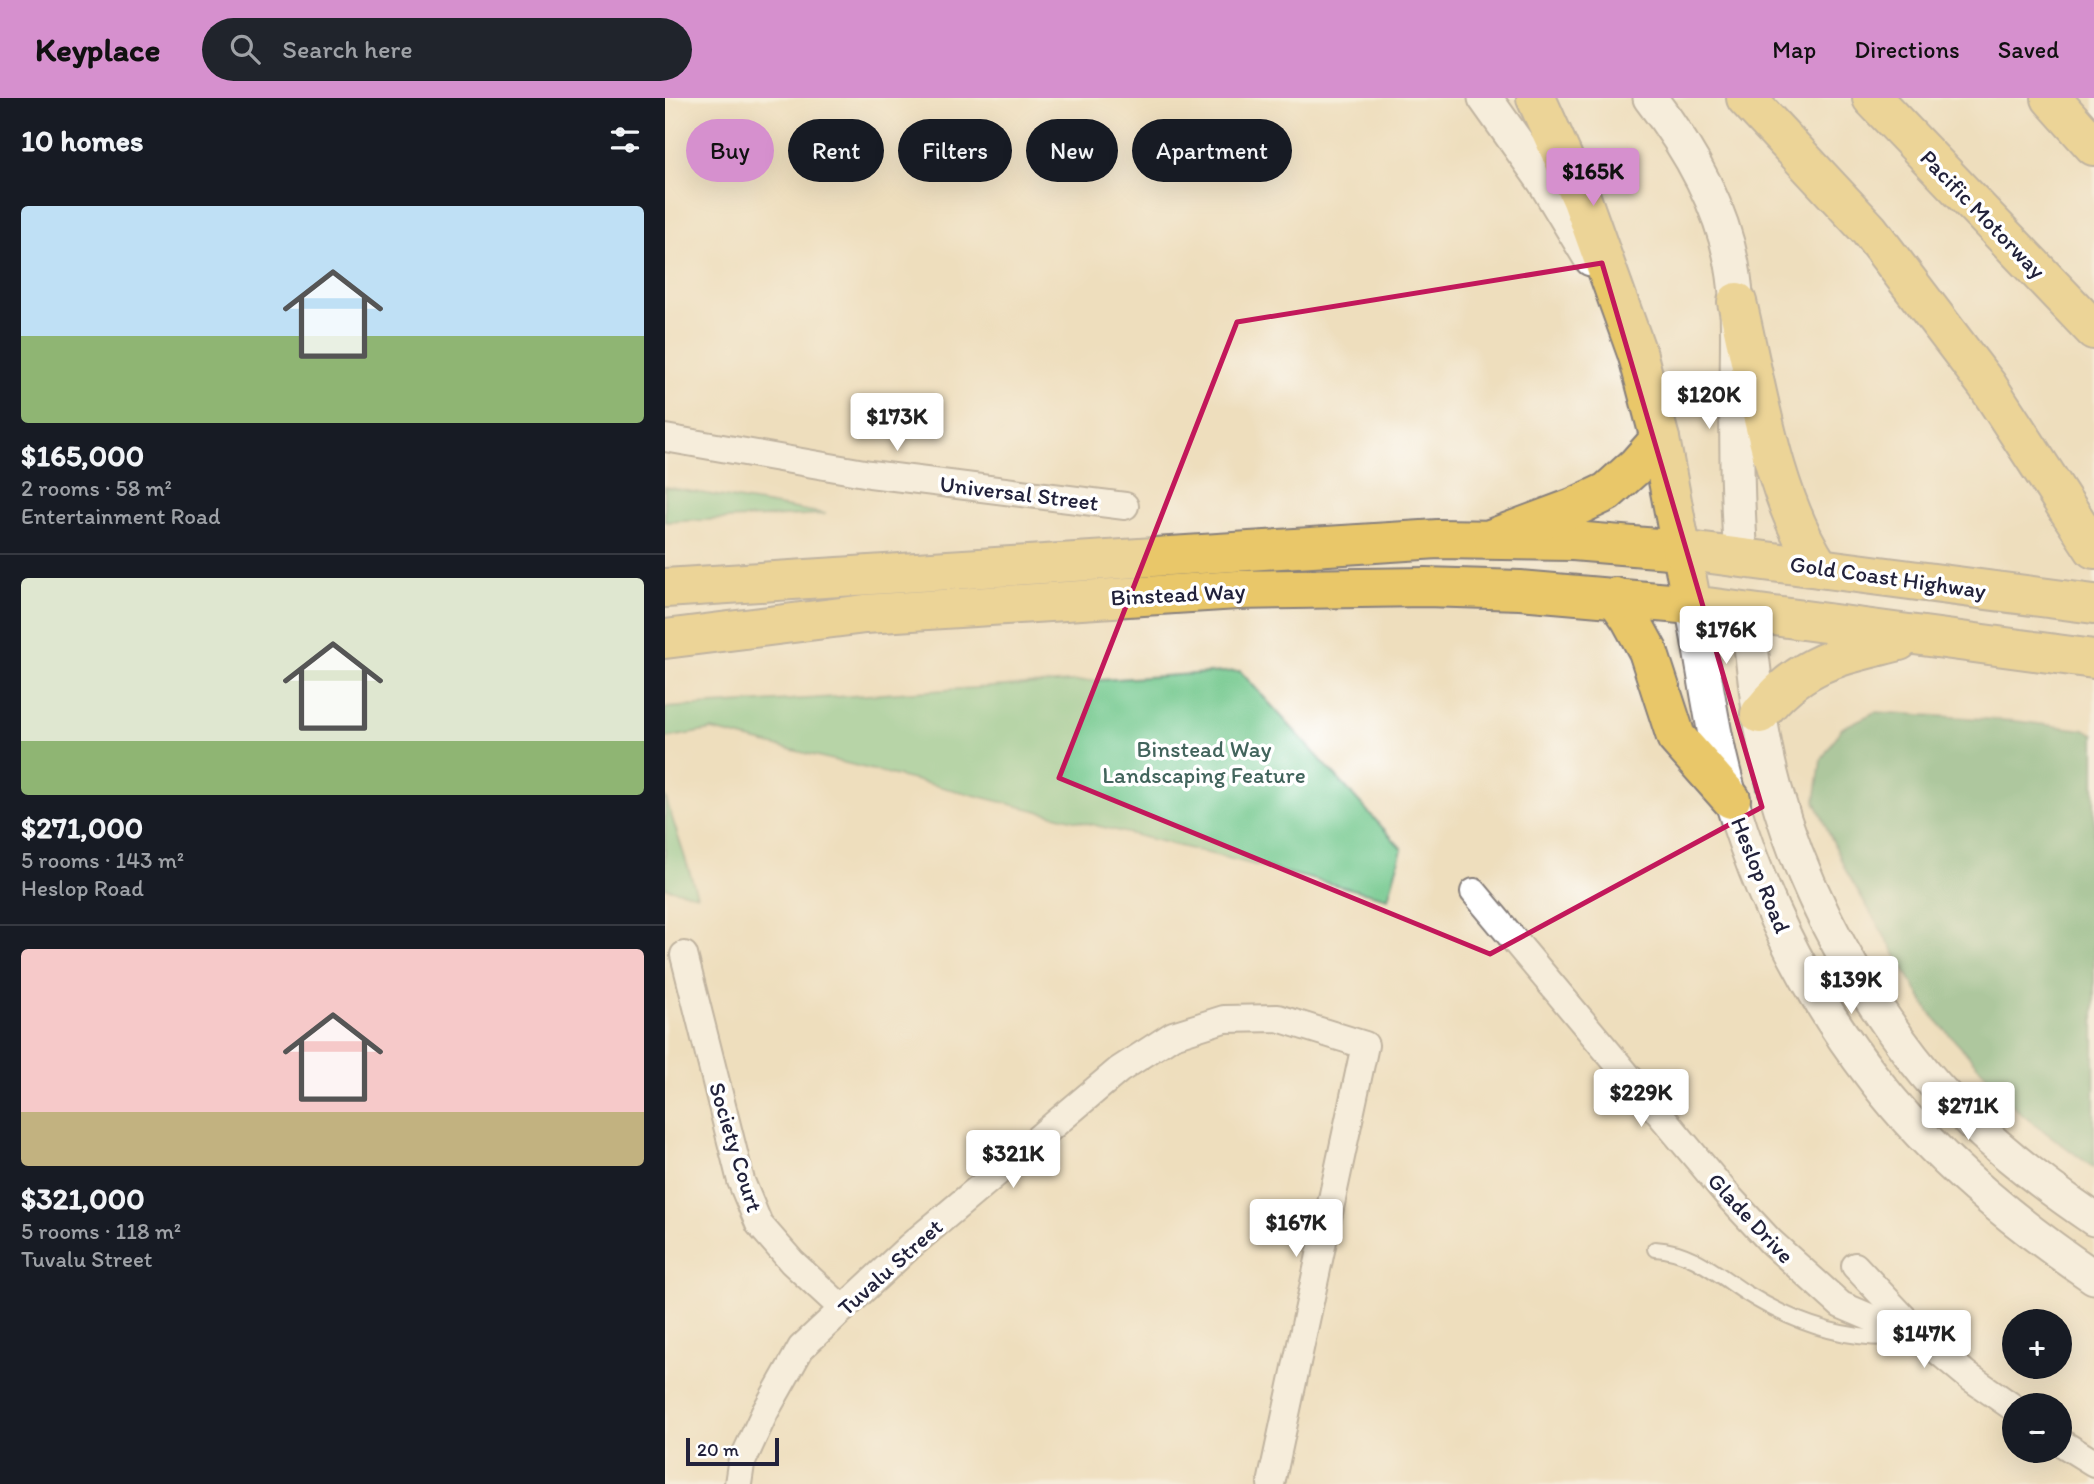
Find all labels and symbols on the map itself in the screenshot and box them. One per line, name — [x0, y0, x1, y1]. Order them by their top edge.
street label: Pacific Motorway — [1914, 144, 2052, 284]
pin: $165K — [1544, 148, 1642, 208]
pin: $120K — [1660, 372, 1758, 431]
pin: $173K — [848, 394, 946, 453]
street label: Universal Street — [938, 469, 1100, 517]
street label: Gold Coast Highway — [1788, 549, 1988, 605]
street label: Binstead Way — [1110, 576, 1246, 612]
pin: $176K — [1677, 606, 1775, 666]
park label: Binstead Way Landscaping Feature — [1102, 735, 1306, 789]
street label: Heslop Road — [1725, 813, 1797, 938]
pin: $139K — [1802, 956, 1900, 1016]
pin: $229K — [1592, 1070, 1690, 1129]
street label: Society Court — [703, 1079, 769, 1216]
pin: $271K — [1919, 1082, 2017, 1142]
pin: $321K — [964, 1130, 1062, 1190]
street label: Glade Drive — [1702, 1167, 1800, 1269]
pin: $167K — [1247, 1200, 1345, 1259]
street label: Tuvalu Street — [832, 1212, 949, 1321]
pin: $147K — [1875, 1310, 1973, 1370]
scale bar — [686, 1435, 779, 1467]

